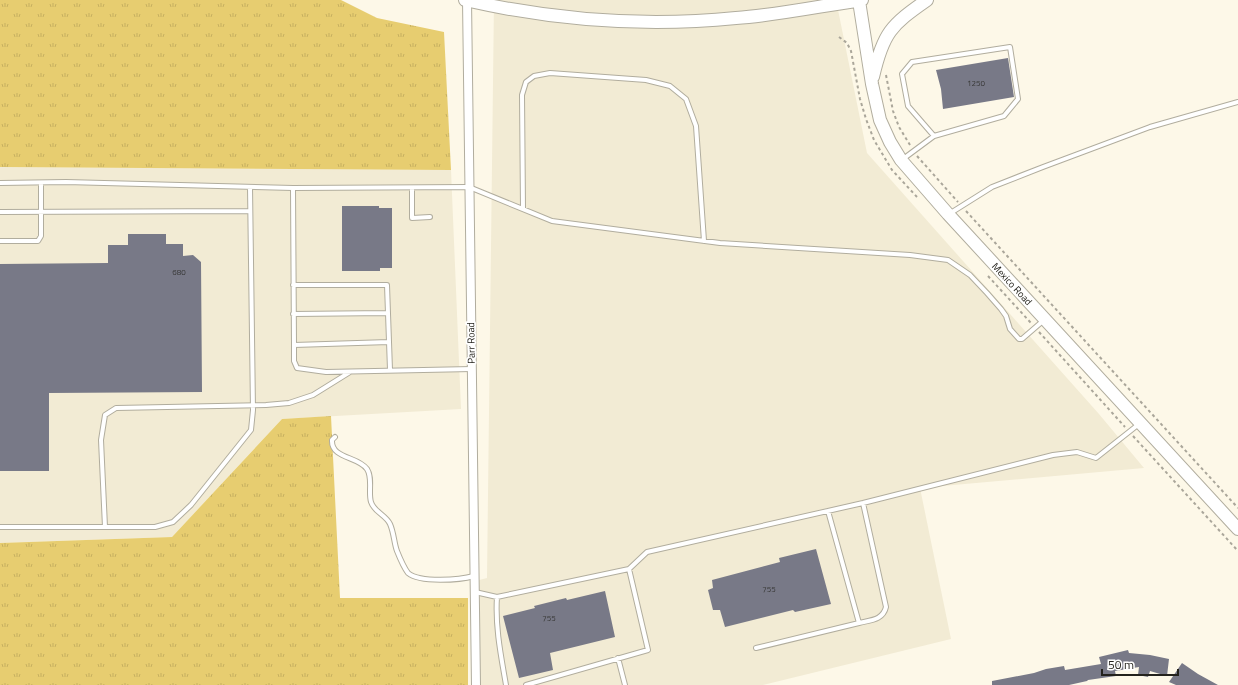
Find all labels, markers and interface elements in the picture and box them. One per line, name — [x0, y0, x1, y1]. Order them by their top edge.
house number: 1250 — [967, 77, 985, 89]
street label: Mexico Road — [988, 259, 1036, 309]
house number: 680 — [172, 266, 186, 278]
street label: Parr Road — [463, 322, 479, 364]
house number: 755 — [762, 583, 776, 595]
house number: 755 — [542, 612, 556, 624]
scale bar — [1102, 651, 1178, 677]
text: 50 m — [1108, 655, 1134, 674]

